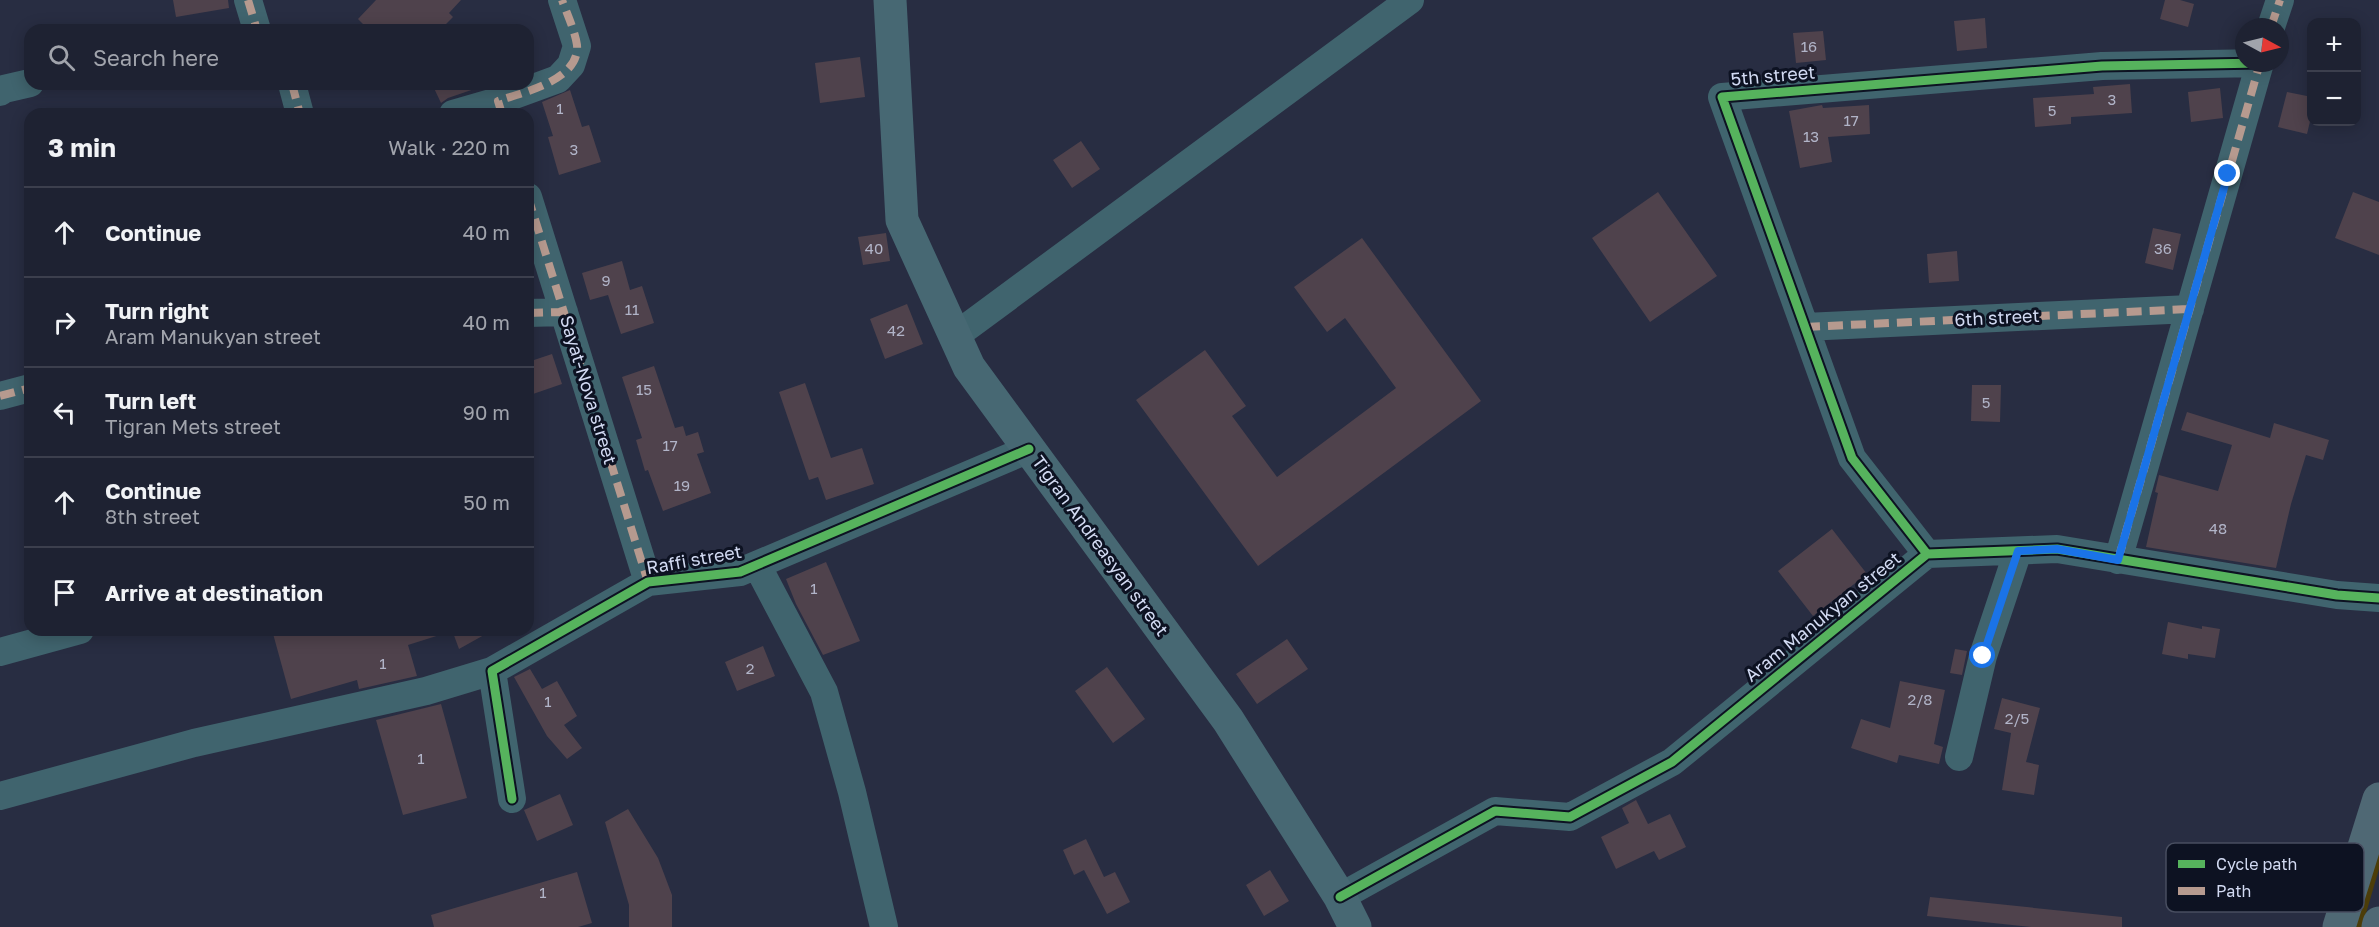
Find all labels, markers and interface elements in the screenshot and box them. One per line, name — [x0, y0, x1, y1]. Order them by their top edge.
north arrow — [2235, 18, 2289, 72]
map controls — [2307, 18, 2361, 126]
button: + — [2307, 18, 2361, 72]
search box — [24, 24, 534, 90]
house number: 16 — [1801, 37, 1817, 55]
icon: search — [45, 41, 78, 74]
text: Search here — [93, 44, 219, 71]
street label: 5th street — [1730, 60, 1816, 90]
button: − — [2307, 72, 2361, 126]
house number: 3 — [2108, 90, 2116, 108]
house number: 1 — [556, 99, 564, 117]
house number: 5 — [2048, 101, 2056, 119]
house number: 17 — [1843, 111, 1859, 129]
house number: 13 — [1803, 127, 1819, 145]
text: 3 min — [48, 132, 116, 163]
text: Walk · 220 m — [388, 135, 510, 159]
house number: 3 — [570, 140, 578, 158]
route end — [2214, 160, 2240, 186]
icon: ahead — [48, 216, 81, 249]
text: Continue — [105, 219, 201, 246]
text: 40 m — [463, 220, 510, 244]
house number: 40 — [865, 239, 883, 257]
house number: 36 — [2154, 239, 2172, 257]
house number: 9 — [601, 271, 611, 289]
text: Turn right — [105, 297, 209, 324]
house number: 11 — [625, 300, 639, 318]
street label: 6th street — [1954, 304, 2040, 330]
icon: right — [48, 306, 81, 339]
text: 40 m — [463, 310, 510, 334]
street label: Sayat-Nova street — [556, 313, 622, 467]
house number: 42 — [887, 321, 905, 339]
text: Aram Manukyan street — [105, 324, 321, 348]
house number: 15 — [636, 380, 652, 398]
text: Turn left — [105, 387, 196, 414]
house number: 5 — [1982, 393, 1990, 411]
icon: left — [48, 396, 81, 429]
text: 90 m — [463, 400, 510, 424]
text: Tigran Mets street — [105, 414, 281, 438]
house number: 17 — [662, 436, 678, 454]
street label: Tigran Andreasyan street — [1028, 451, 1174, 640]
house number: 19 — [674, 476, 690, 494]
text: Continue — [105, 477, 201, 504]
icon: ahead — [48, 486, 81, 519]
text: 50 m — [463, 490, 510, 514]
text: 8th street — [105, 504, 200, 528]
house number: 48 — [2209, 519, 2227, 537]
street label: Raffi street — [644, 540, 743, 578]
street label: Aram Manukyan street — [1740, 547, 1905, 686]
icon: arrive — [48, 576, 81, 609]
text: Arrive at destination — [105, 579, 323, 606]
house number: 1 — [810, 579, 818, 597]
route start — [1969, 642, 1995, 668]
house number: 1 — [379, 654, 387, 672]
house number: 2 — [746, 659, 754, 677]
house number: 2/8 — [1907, 690, 1933, 708]
house number: 1 — [544, 692, 552, 710]
house number: 2/5 — [2005, 709, 2029, 727]
house number: 1 — [417, 749, 425, 767]
legend — [2166, 843, 2364, 912]
text: Cycle path — [2216, 854, 2297, 874]
text: Path — [2216, 881, 2251, 901]
house number: 1 — [539, 883, 547, 901]

